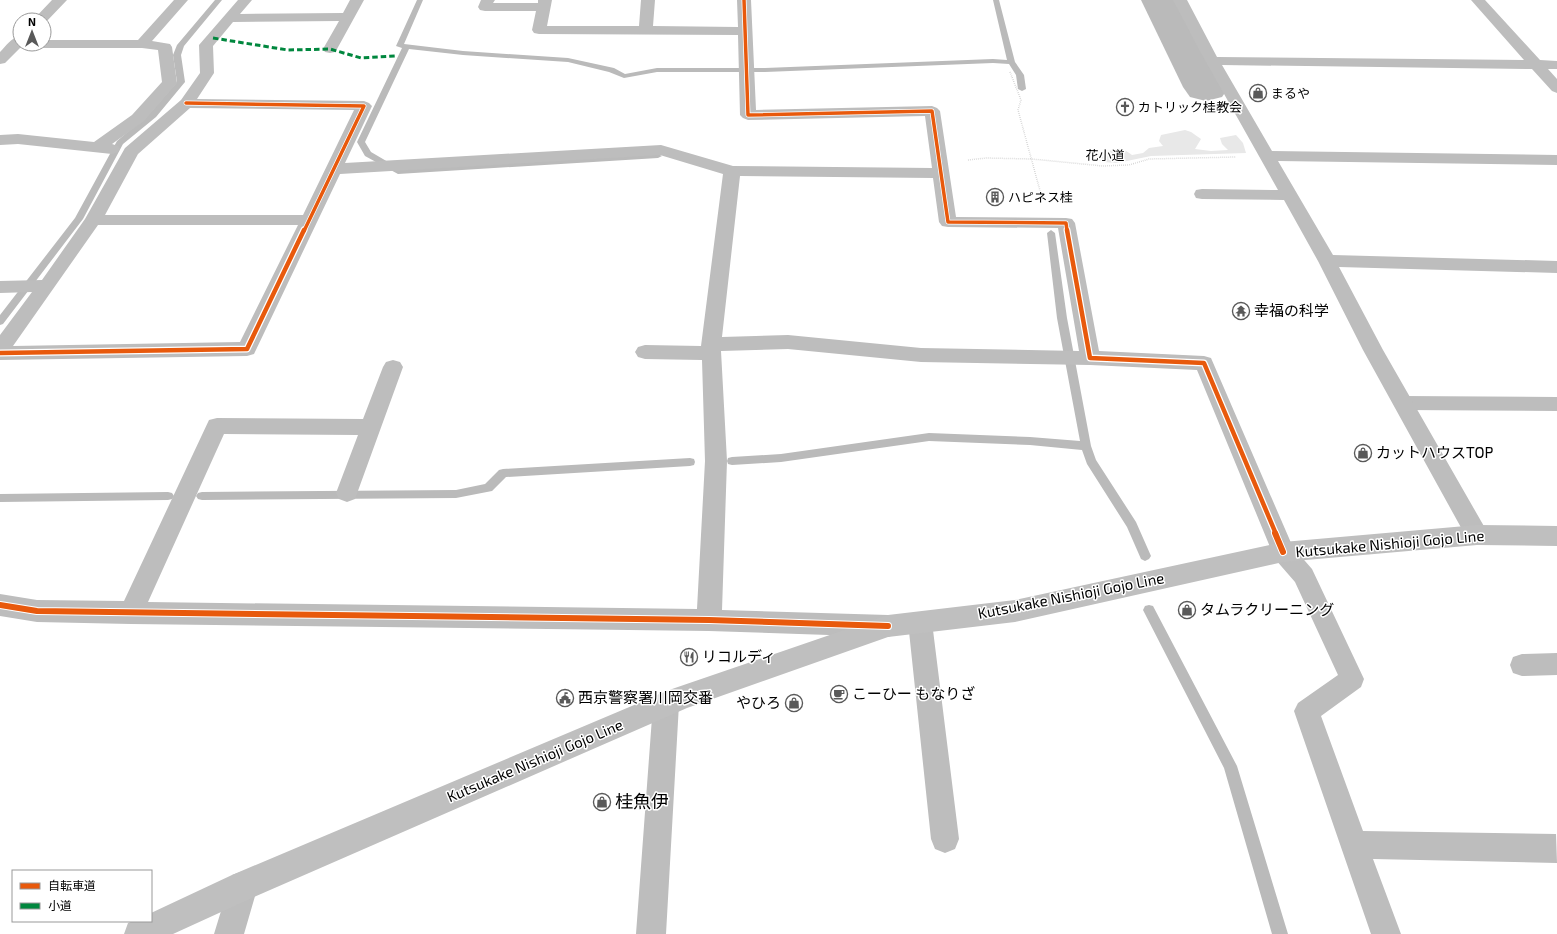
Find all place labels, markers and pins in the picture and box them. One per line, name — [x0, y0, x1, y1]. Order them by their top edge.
shop icon: まるや — [1248, 83, 1268, 103]
place label: まるや — [1271, 85, 1310, 101]
church icon: カトリック桂教会 — [1115, 97, 1135, 117]
place label: カトリック桂教会 — [1138, 99, 1242, 115]
building icon: ハピネス桂 — [985, 187, 1005, 207]
place label: ハピネス桂 — [1008, 189, 1073, 205]
temple icon: 幸福の科学 — [1231, 301, 1251, 321]
place label: 幸福の科学 — [1254, 301, 1329, 319]
shop icon: カットハウスTOP — [1353, 443, 1373, 463]
place label: カットハウスTOP — [1376, 443, 1494, 461]
shop icon: タムラクリーニング — [1177, 600, 1197, 620]
place label: タムラクリーニング — [1200, 600, 1334, 618]
restaurant icon: リコルディ — [679, 647, 699, 667]
place label: リコルディ — [702, 647, 776, 665]
cafe icon: こーひー もなりざ — [829, 684, 849, 704]
place label: こーひー もなりざ — [852, 684, 975, 702]
public building icon: 西京警察署川岡交番 — [555, 688, 575, 708]
place label: 西京警察署川岡交番 — [578, 688, 713, 706]
place label: やひろ — [736, 693, 781, 711]
shop icon: やひろ — [784, 693, 804, 713]
place label: 桂魚伊 — [615, 790, 669, 812]
shop icon: 桂魚伊 — [592, 792, 612, 812]

